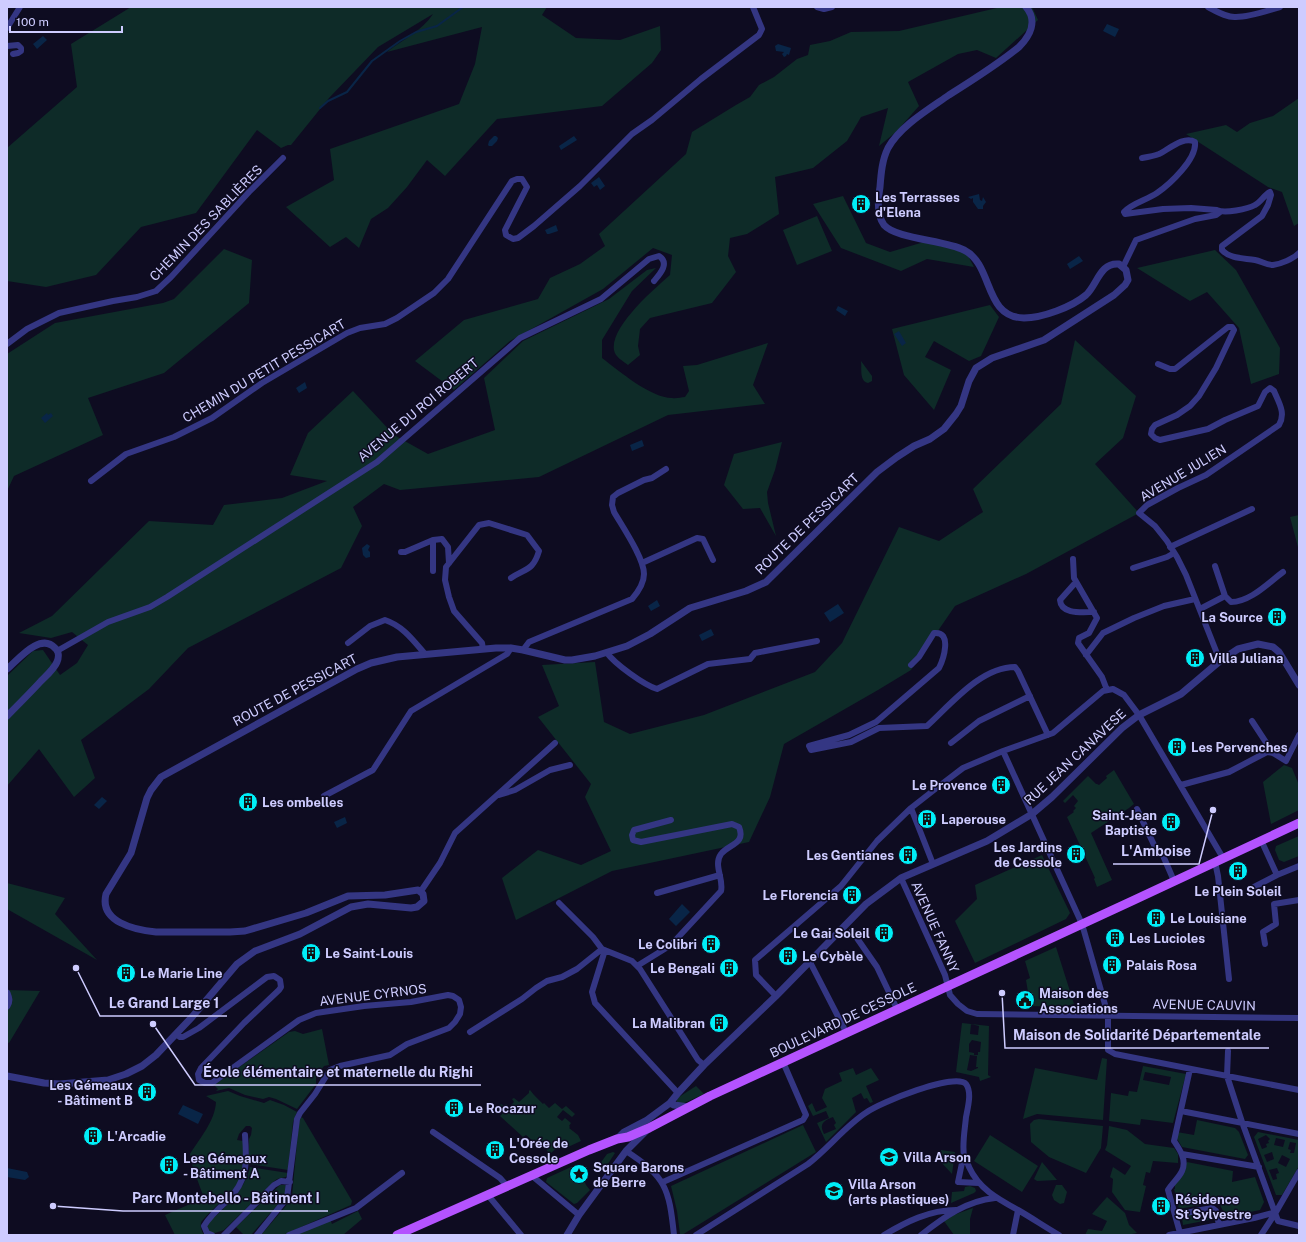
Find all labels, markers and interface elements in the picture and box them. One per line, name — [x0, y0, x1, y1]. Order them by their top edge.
scale bar — [10, 8, 122, 34]
text: 100 m — [16, 15, 49, 29]
street label: CHEMIN DES SABLIÈRES — [146, 161, 265, 284]
place label: Les Terrasses d'Elena — [875, 190, 960, 220]
building icon: Les Terrasses d'Elena — [850, 193, 872, 215]
street label: CHEMIN DU PETIT PESSICART — [180, 316, 348, 426]
street label: AVENUE DU ROI ROBERT — [355, 355, 481, 465]
street label: AVENUE JULIEN — [1137, 441, 1229, 505]
street label: ROUTE DE PESSICART — [752, 470, 862, 577]
building icon: La Source — [1266, 606, 1288, 628]
place label: La Source — [1201, 610, 1263, 625]
building icon: Villa Juliana — [1184, 647, 1206, 669]
street label: ROUTE DE PESSICART — [230, 651, 360, 729]
place label: Villa Juliana — [1209, 651, 1283, 666]
street label: RUE JEAN CANAVESE — [1021, 706, 1129, 808]
building icon: Les Pervenches — [1166, 736, 1188, 758]
place label: Les Pervenches — [1191, 740, 1288, 755]
building icon: Le Provence — [990, 774, 1012, 796]
place label: Le Provence — [912, 778, 987, 793]
building icon: Les ombelles — [237, 791, 259, 813]
place label: Les ombelles — [262, 795, 343, 810]
building icon: Laperouse — [916, 808, 938, 830]
place label: Saint-Jean Baptiste — [1092, 808, 1157, 838]
building icon: Saint-Jean Baptiste — [1160, 811, 1182, 833]
place label: Laperouse — [941, 812, 1006, 827]
callout: L'Amboise — [1113, 838, 1199, 864]
place label: Les Jardins de Cessole — [994, 840, 1062, 870]
building icon: Les Jardins de Cessole — [1065, 843, 1087, 865]
text: L'Amboise — [1121, 843, 1191, 859]
building icon: Les Gentianes — [897, 844, 919, 866]
place label: Les Gentianes — [806, 848, 894, 863]
building icon: Le Plein Soleil — [1227, 860, 1249, 882]
street label: AVENUE FANNY — [908, 879, 962, 975]
building icon: Le Florencia — [841, 884, 863, 906]
place label: Le Plein Soleil — [1194, 884, 1282, 899]
place label: Le Florencia — [762, 888, 838, 903]
building icon: Le Louisiane — [1145, 907, 1167, 929]
place label: Le Louisiane — [1170, 911, 1247, 926]
building icon: Le Gai Soleil — [873, 922, 895, 944]
place label: Le Gai Soleil — [793, 926, 870, 941]
building icon: Les Lucioles — [1104, 927, 1126, 949]
place label: Les Lucioles — [1129, 931, 1205, 946]
building icon: Le Colibri — [700, 933, 722, 955]
place label: Le Colibri — [638, 937, 697, 952]
building icon: Le Saint-Louis — [300, 942, 322, 964]
building icon: Le Cybèle — [777, 945, 799, 967]
place label: Le Saint-Louis — [325, 946, 413, 961]
place label: Le Cybèle — [802, 949, 863, 964]
building icon: Palais Rosa — [1101, 954, 1123, 976]
building icon: Le Bengali — [718, 957, 740, 979]
place label: Palais Rosa — [1126, 958, 1197, 973]
place label: Le Bengali — [650, 961, 715, 976]
building icon: Le Marie Line — [115, 962, 137, 984]
place label: Le Marie Line — [140, 966, 222, 981]
street label: BOULEVARD DE CESSOLE — [767, 979, 919, 1061]
street label: AVENUE CYRNOS — [318, 981, 428, 1009]
place label: Maison des Associations — [1039, 986, 1118, 1016]
public building icon: Maison des Associations — [1014, 989, 1036, 1011]
callout: Le Grand Large 1 — [100, 990, 227, 1016]
text: Le Grand Large 1 — [109, 995, 219, 1011]
street label: AVENUE CAUVIN — [1152, 997, 1256, 1013]
building icon: La Malibran — [708, 1012, 730, 1034]
place label: La Malibran — [632, 1016, 705, 1031]
callout: Maison de Solidarité Départementale — [1005, 1022, 1269, 1048]
text: Maison de Solidarité Départementale — [1013, 1027, 1261, 1043]
callout: École élémentaire et maternelle du Righi — [195, 1059, 481, 1085]
text: École élémentaire et maternelle du Righi — [203, 1063, 473, 1080]
place label: Les Gémeaux - Bâtiment B — [49, 1078, 133, 1108]
building icon: Les Gémeaux - Bâtiment B — [136, 1081, 158, 1103]
building icon: Le Rocazur — [443, 1097, 465, 1119]
place label: Le Rocazur — [468, 1101, 537, 1116]
building icon: L'Arcadie — [82, 1125, 104, 1147]
place label: L'Arcadie — [107, 1129, 166, 1144]
place label: L'Orée de Cessole — [509, 1136, 568, 1166]
building icon: L'Orée de Cessole — [484, 1139, 506, 1161]
school or university icon: Villa Arson — [878, 1146, 900, 1168]
place label: Villa Arson — [903, 1150, 971, 1165]
place label: Les Gémeaux - Bâtiment A — [183, 1151, 267, 1181]
building icon: Les Gémeaux - Bâtiment A — [158, 1154, 180, 1176]
place label: Square Barons de Berre — [593, 1160, 684, 1190]
place icon: Square Barons de Berre — [568, 1163, 590, 1185]
place label: Villa Arson (arts plastiques) — [848, 1177, 949, 1207]
school or university icon: Villa Arson (arts plastiques) — [823, 1180, 845, 1202]
callout: Parc Montebello - Bâtiment I — [123, 1185, 328, 1211]
text: Parc Montebello - Bâtiment I — [132, 1190, 320, 1206]
place label: Résidence St Sylvestre — [1175, 1192, 1252, 1222]
building icon: Résidence St Sylvestre — [1150, 1195, 1172, 1217]

